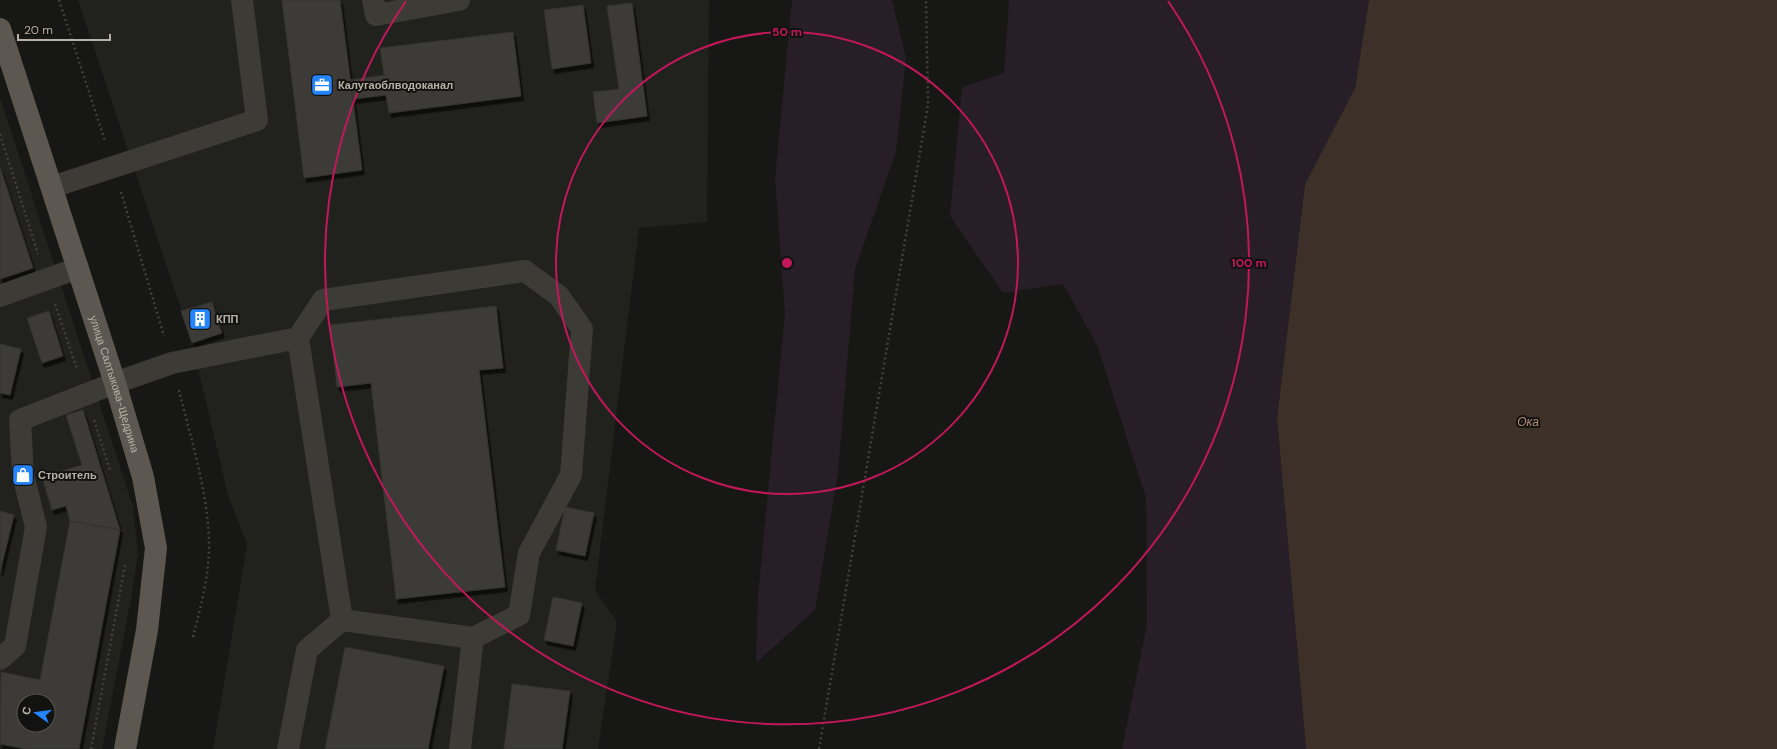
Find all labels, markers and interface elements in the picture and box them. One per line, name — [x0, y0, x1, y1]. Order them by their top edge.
scale bar — [18, 16, 110, 42]
text: 20 m — [24, 22, 53, 38]
text: 50 m — [772, 24, 802, 40]
office icon: Калугаоблводоканал — [309, 72, 335, 98]
place label: Калугаоблводоканал — [338, 78, 453, 92]
text: 100 m — [1231, 255, 1267, 271]
centre of rings — [780, 256, 794, 270]
building icon: КПП — [187, 306, 213, 332]
place label: КПП — [216, 312, 239, 326]
street label: улица Салтыкова-Щедрина — [87, 314, 143, 455]
water label: Ока — [1517, 414, 1539, 430]
shop icon: Строитель — [10, 462, 36, 488]
place label: Строитель — [38, 468, 97, 482]
north arrow — [16, 693, 56, 733]
text: С — [19, 705, 34, 716]

